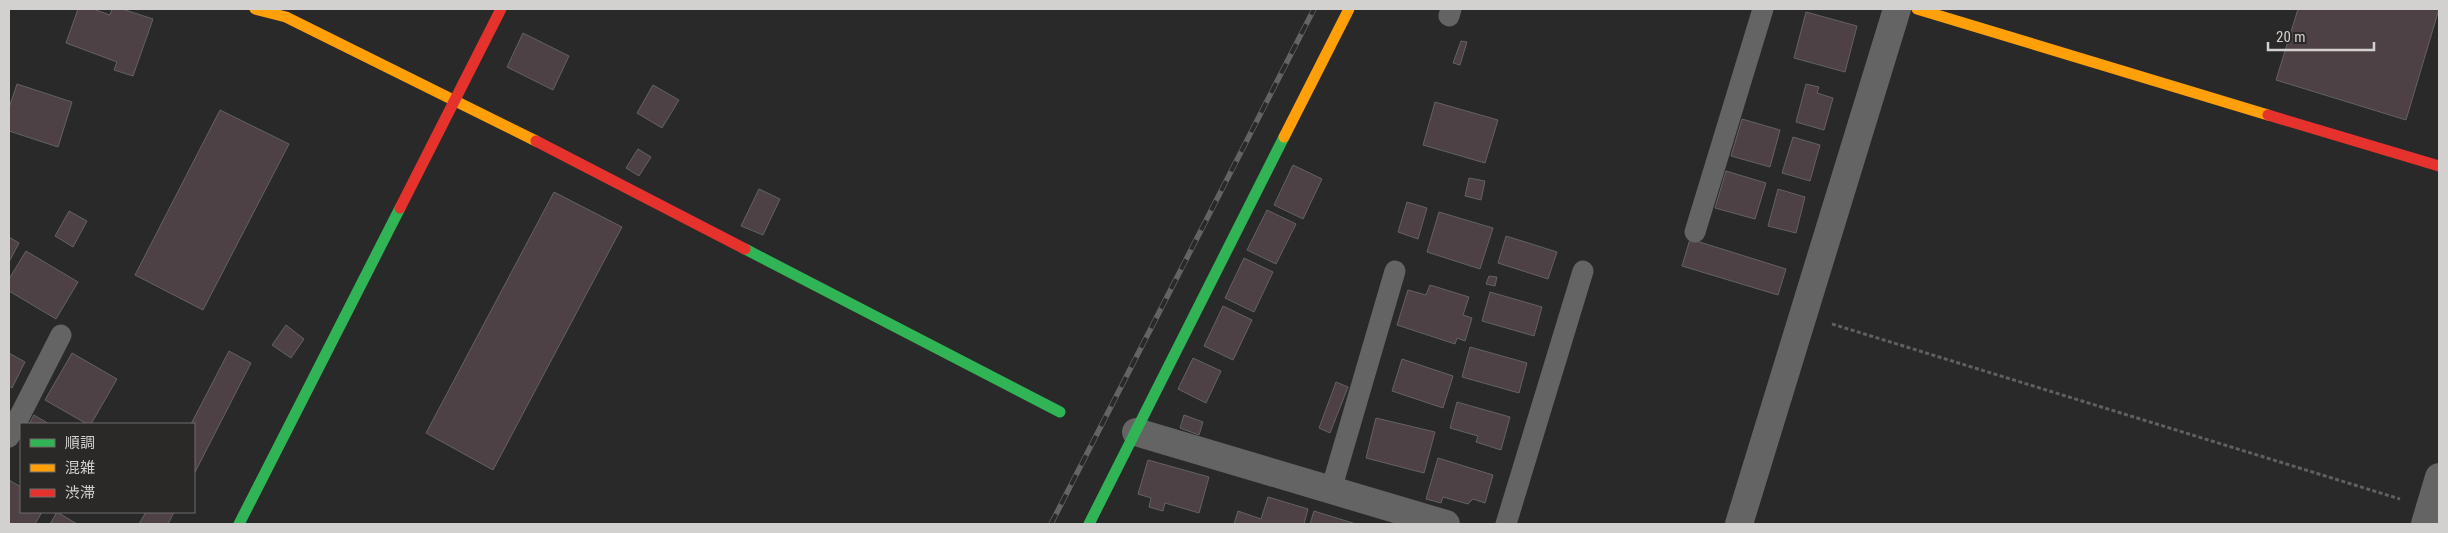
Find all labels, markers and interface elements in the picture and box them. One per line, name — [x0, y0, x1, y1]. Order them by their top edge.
scale bar — [2268, 20, 2374, 52]
text: 20 m — [2276, 28, 2306, 46]
legend — [20, 423, 195, 513]
text: 順調 — [65, 434, 95, 452]
text: 混雑 — [65, 459, 95, 477]
text: 渋滞 — [65, 484, 95, 502]

